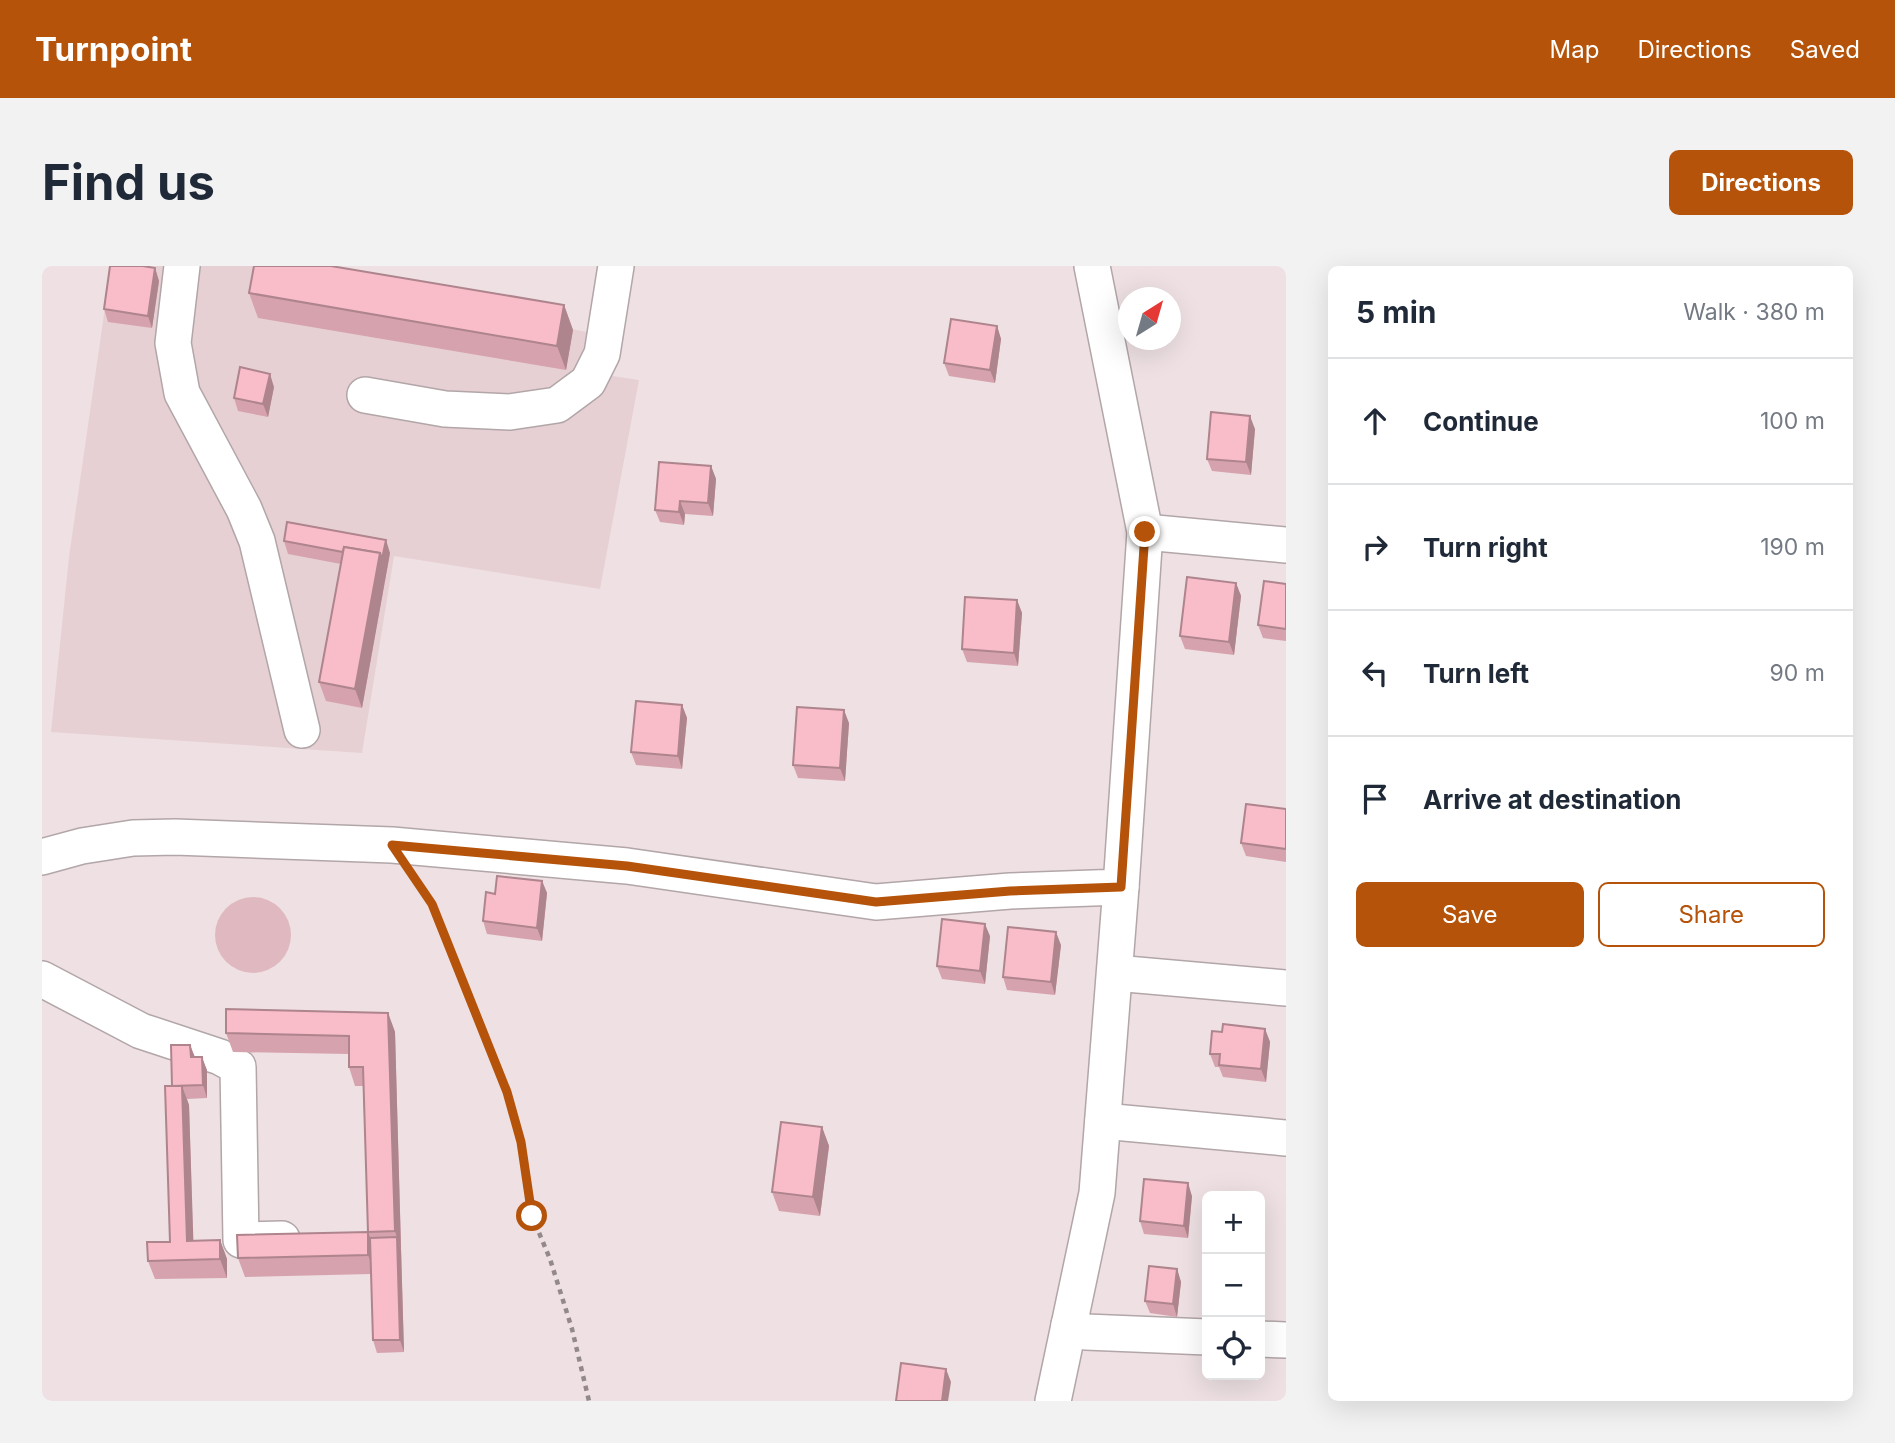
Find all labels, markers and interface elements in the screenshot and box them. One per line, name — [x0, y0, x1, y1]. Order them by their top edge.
text: Turnpoint — [35, 29, 192, 69]
text: Map — [1550, 35, 1599, 64]
text: Directions — [1637, 35, 1752, 64]
text: Saved — [1790, 35, 1860, 64]
button: Directions — [1669, 150, 1853, 215]
text: Find us — [42, 153, 215, 212]
north arrow — [1118, 287, 1181, 350]
text: 5 min — [1356, 294, 1436, 330]
text: Walk · 380 m — [1683, 298, 1825, 326]
icon: ahead — [1356, 402, 1394, 440]
text: Continue — [1423, 406, 1539, 437]
text: 100 m — [1760, 407, 1825, 435]
route end — [1129, 516, 1160, 547]
icon: right — [1356, 528, 1394, 566]
text: Turn right — [1423, 532, 1548, 563]
text: 190 m — [1760, 533, 1825, 561]
icon: left — [1356, 654, 1394, 692]
text: Turn left — [1423, 658, 1529, 689]
text: 90 m — [1770, 659, 1825, 687]
icon: arrive — [1356, 780, 1394, 818]
text: Arrive at destination — [1423, 784, 1682, 815]
button: Save — [1356, 882, 1584, 947]
button: Share — [1598, 882, 1825, 947]
map controls — [1202, 1191, 1265, 1380]
button: + — [1202, 1191, 1265, 1254]
route start — [516, 1200, 547, 1231]
button: − — [1202, 1254, 1265, 1317]
button: locate — [1202, 1317, 1265, 1380]

